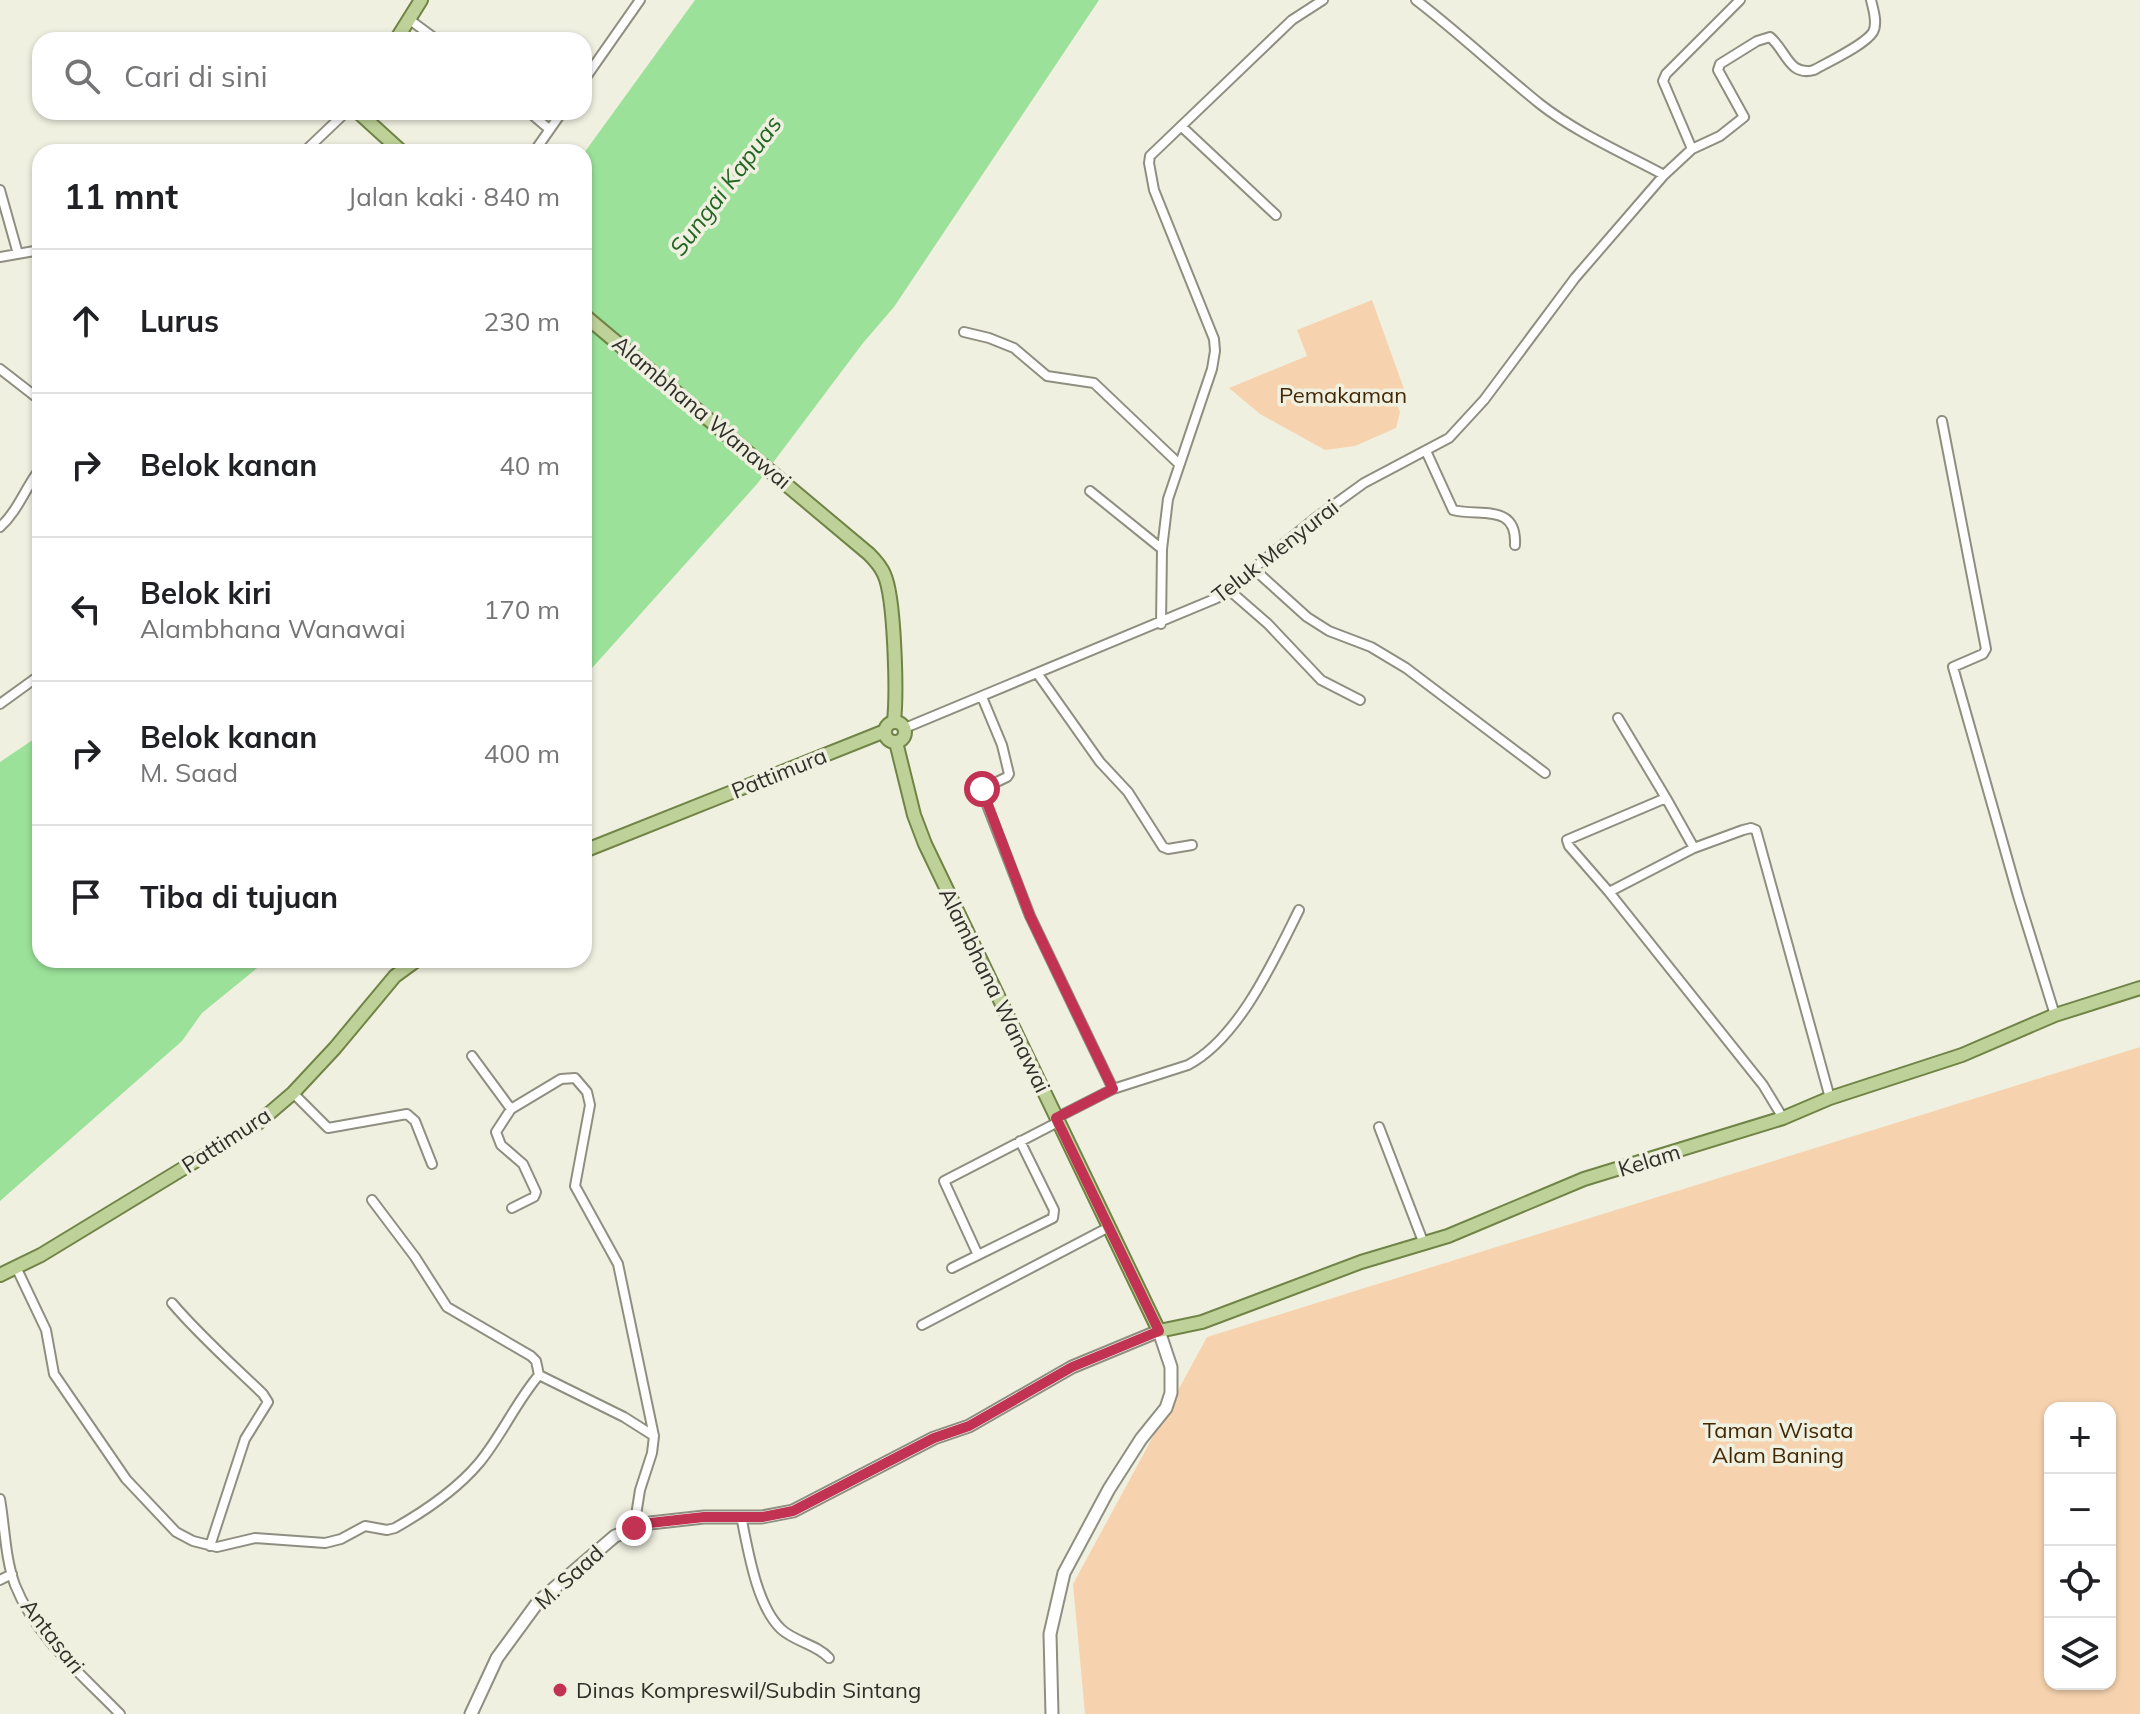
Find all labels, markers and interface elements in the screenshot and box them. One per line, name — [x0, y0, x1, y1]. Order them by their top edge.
search box — [32, 32, 592, 120]
icon: search — [60, 54, 104, 98]
text: Cari di sini — [124, 57, 268, 95]
water label: Sungai Kapuas — [663, 109, 788, 261]
text: 11 mnt — [64, 175, 178, 218]
text: Jalan kaki · 840 m — [348, 180, 560, 213]
icon: ahead — [64, 299, 108, 343]
text: Lurus — [140, 302, 219, 340]
text: 230 m — [484, 305, 560, 338]
street label: Alambhana Wanawai — [607, 329, 797, 495]
park label: Pemakaman — [1279, 381, 1407, 409]
icon: right — [64, 443, 108, 487]
text: Belok kanan — [140, 446, 317, 484]
text: 40 m — [499, 449, 560, 482]
street label: Teluk Menyurai — [1206, 493, 1344, 609]
text: Belok kiri — [140, 574, 272, 612]
icon: left — [64, 587, 108, 631]
text: 170 m — [484, 593, 560, 626]
text: Alambhana Wanawai — [140, 612, 406, 645]
text: Belok kanan — [140, 718, 317, 756]
icon: right — [64, 731, 108, 775]
text: 400 m — [484, 737, 560, 770]
street label: Pattimura — [727, 741, 831, 805]
text: M. Saad — [140, 756, 238, 789]
route start — [964, 771, 1000, 807]
icon: arrive — [64, 875, 108, 919]
text: Tiba di tujuan — [140, 878, 338, 916]
street label: Alambhana Wanawai — [933, 883, 1057, 1097]
street label: Pattimura — [176, 1101, 276, 1179]
street label: Kelam — [1615, 1137, 1683, 1183]
map controls — [2044, 1402, 2116, 1690]
button: + — [2044, 1402, 2116, 1474]
park label: Taman Wisata Alam Baning — [1703, 1416, 1853, 1469]
button: − — [2044, 1474, 2116, 1546]
route end — [616, 1510, 652, 1546]
street label: M. Saad — [529, 1539, 609, 1615]
button: locate — [2044, 1546, 2116, 1618]
street label: Antasari — [15, 1593, 91, 1679]
button: layers — [2044, 1618, 2116, 1690]
place label: Dinas Kompreswil/Subdin Sintang — [576, 1676, 921, 1704]
marker: Dinas Kompreswil/Subdin Sintang — [551, 1681, 569, 1699]

